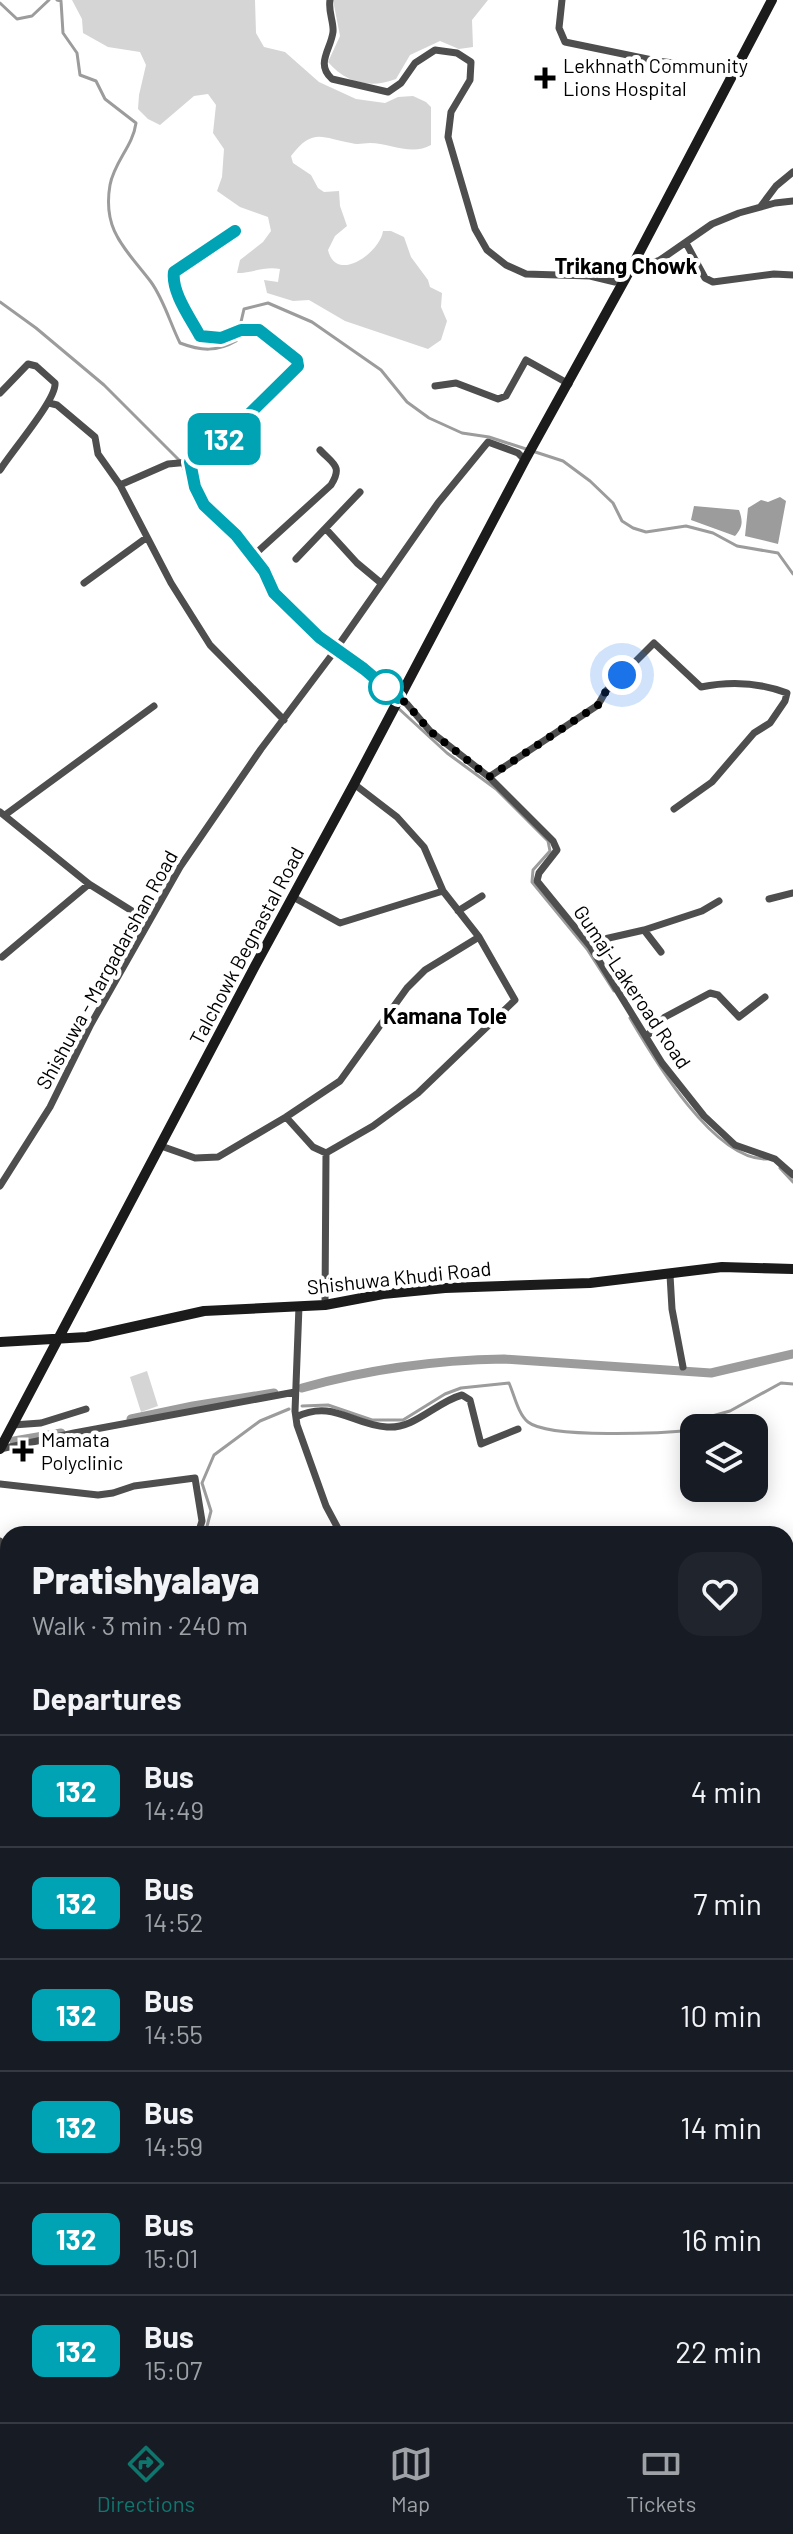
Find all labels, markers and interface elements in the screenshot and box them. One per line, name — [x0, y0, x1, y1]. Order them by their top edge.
place label: Lekhnath Community Lions Hospital — [563, 53, 748, 100]
marker: Lekhnath Community Lions Hospital — [534, 67, 556, 89]
district label: Trikang Chowk — [554, 252, 698, 278]
line badge: 132 — [178, 413, 270, 465]
text: 132 — [204, 422, 244, 456]
your location — [602, 655, 642, 695]
unlabelled marker — [369, 670, 403, 704]
street label: Talchowk Begnastal Road — [184, 842, 309, 1049]
street label: Shishuwa - Margadarshan Road — [30, 846, 182, 1093]
street label: Gumaj-Lakeroad Road — [569, 900, 696, 1073]
district label: Kamana Tole — [383, 1002, 507, 1028]
street label: Shishuwa Khudi Road — [306, 1255, 492, 1299]
map controls — [680, 1414, 768, 1502]
button: layers — [680, 1414, 768, 1502]
place label: Mamata Polyclinic — [41, 1427, 123, 1474]
marker: Mamata Polyclinic — [12, 1440, 34, 1462]
button: heart — [678, 1552, 762, 1636]
text: Pratishyalaya — [32, 1556, 260, 1602]
text: Walk · 3 min · 240 m — [32, 1609, 248, 1640]
text: Departures — [32, 1680, 182, 1716]
text: Bus — [144, 1758, 194, 1794]
text: 4 min — [691, 1773, 762, 1809]
text: 132 — [56, 1774, 96, 1808]
text: 14:49 — [144, 1794, 204, 1825]
text: Bus — [144, 1870, 194, 1906]
text: 7 min — [693, 1885, 762, 1921]
text: 132 — [56, 1886, 96, 1920]
text: 14:52 — [144, 1906, 204, 1937]
text: Bus — [144, 1982, 194, 2018]
text: 10 min — [680, 1997, 762, 2033]
text: 132 — [56, 1998, 96, 2032]
text: 14:55 — [144, 2018, 203, 2049]
text: Bus — [144, 2094, 194, 2130]
text: 14 min — [680, 2109, 762, 2145]
text: 132 — [56, 2110, 96, 2144]
text: 14:59 — [144, 2130, 203, 2161]
text: Bus — [144, 2206, 194, 2242]
text: 16 min — [681, 2221, 762, 2257]
text: 132 — [56, 2222, 96, 2256]
text: 15:01 — [144, 2242, 198, 2273]
text: Bus — [144, 2318, 194, 2354]
text: 22 min — [675, 2333, 762, 2369]
text: 132 — [56, 2334, 96, 2368]
text: 15:07 — [144, 2354, 202, 2385]
tab: Directions — [97, 2442, 195, 2516]
tab: Map — [389, 2442, 433, 2516]
tab: Tickets — [626, 2442, 696, 2516]

